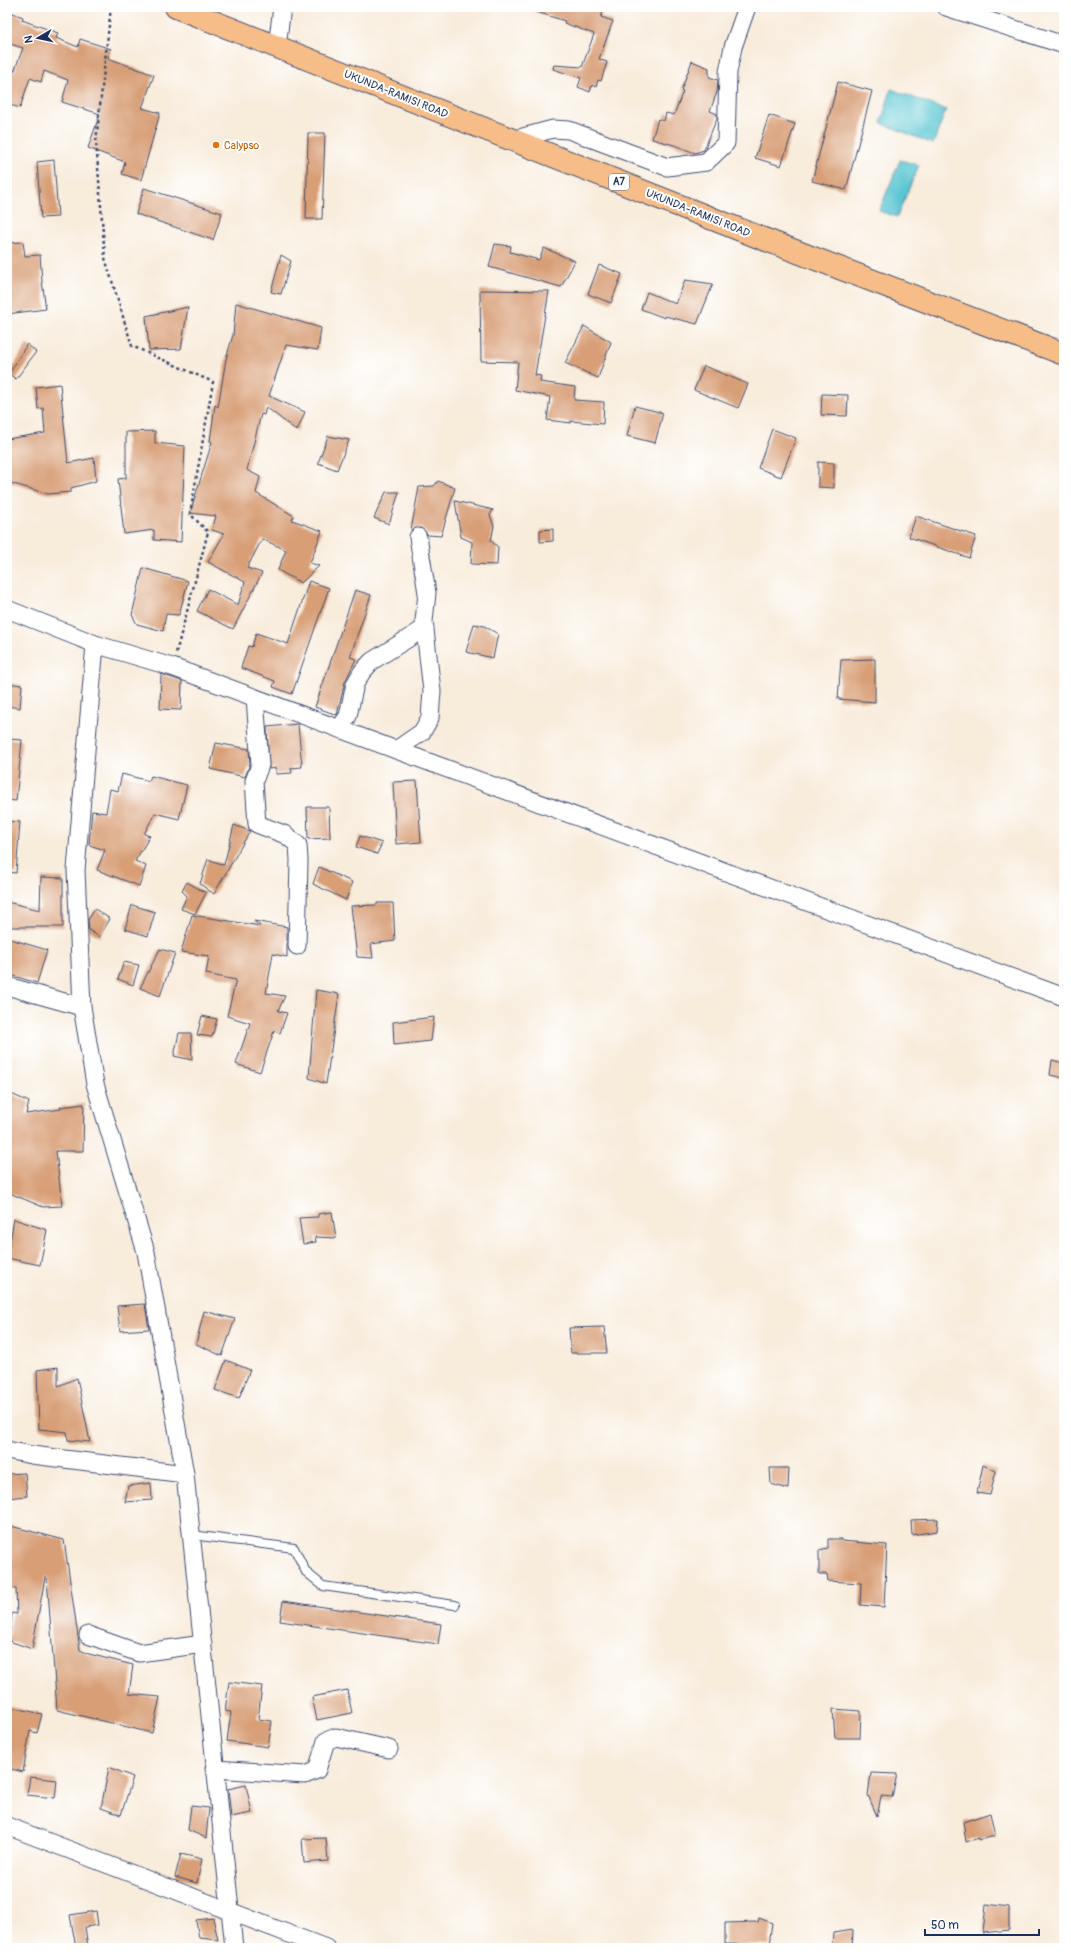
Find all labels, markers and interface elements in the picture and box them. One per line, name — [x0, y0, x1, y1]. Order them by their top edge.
north arrow — [18, 18, 58, 58]
text: N — [22, 34, 36, 44]
street label: UKUNDA-RAMISI ROAD — [342, 67, 450, 121]
place label: Calypso — [224, 139, 259, 152]
marker: Calypso — [211, 140, 221, 150]
road number: A7 — [609, 174, 629, 190]
street label: UKUNDA-RAMISI ROAD — [644, 186, 752, 240]
scale bar — [925, 1911, 1039, 1937]
text: 50 m — [931, 1918, 959, 1933]

